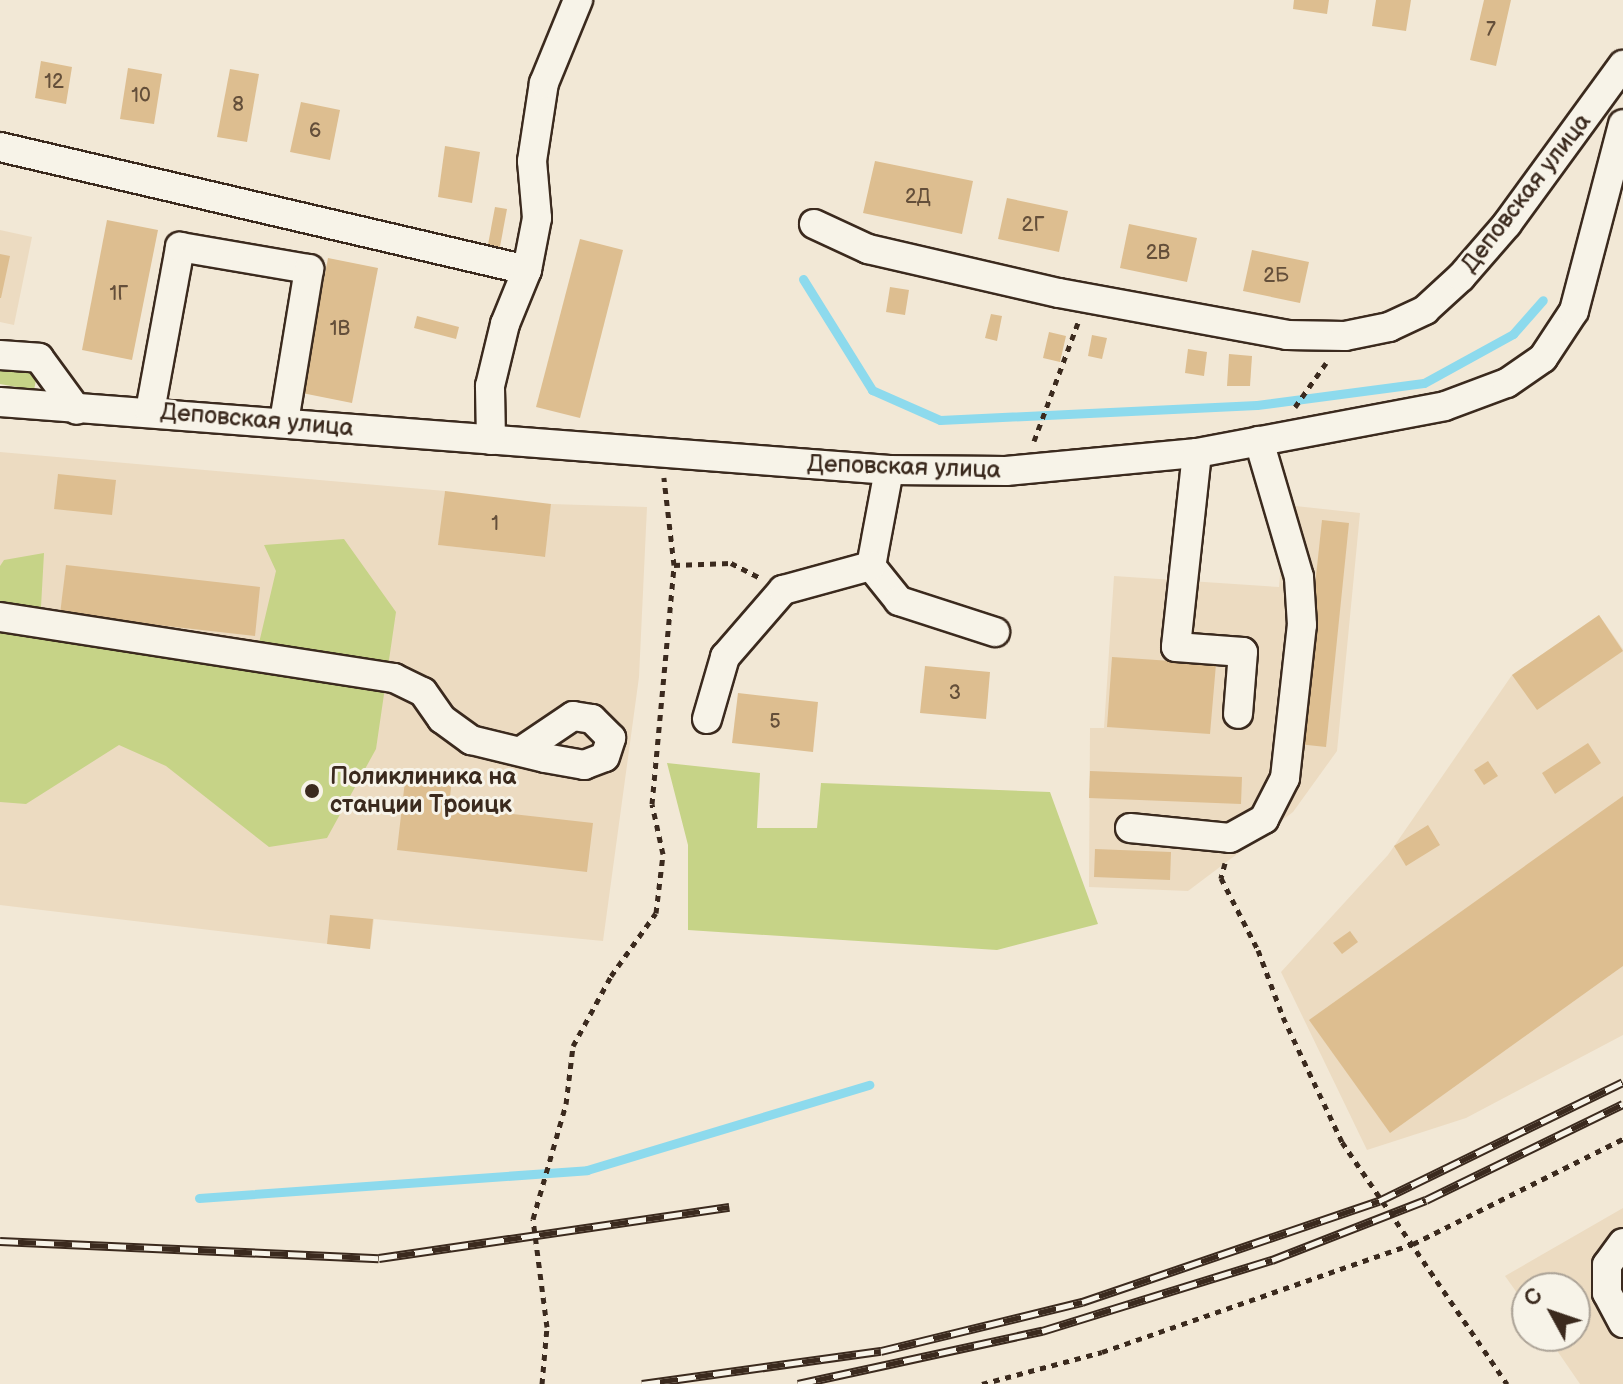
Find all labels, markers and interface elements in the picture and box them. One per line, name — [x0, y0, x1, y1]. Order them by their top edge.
house number: 7 — [1486, 18, 1496, 42]
house number: 12 — [44, 70, 64, 94]
house number: 10 — [131, 84, 151, 108]
house number: 8 — [232, 93, 244, 117]
street label: Деповская улица — [1455, 108, 1597, 278]
house number: 6 — [309, 119, 321, 143]
house number: 2Д — [905, 185, 931, 209]
house number: 2Г — [1022, 213, 1044, 237]
house number: 2В — [1146, 241, 1170, 265]
house number: 2Б — [1263, 264, 1289, 288]
house number: 1Г — [110, 282, 128, 306]
house number: 1В — [330, 317, 350, 341]
street label: Деповская улица — [159, 397, 355, 443]
street label: Деповская улица — [807, 449, 1001, 485]
house number: 1 — [491, 512, 499, 536]
house number: 3 — [949, 681, 961, 705]
house number: 5 — [769, 710, 781, 734]
place label: Поликлиника на станции Троицк — [330, 763, 516, 819]
marker: Поликлиника на станции Троицк — [301, 780, 323, 802]
north arrow — [1511, 1272, 1591, 1352]
text: С — [1519, 1283, 1549, 1312]

